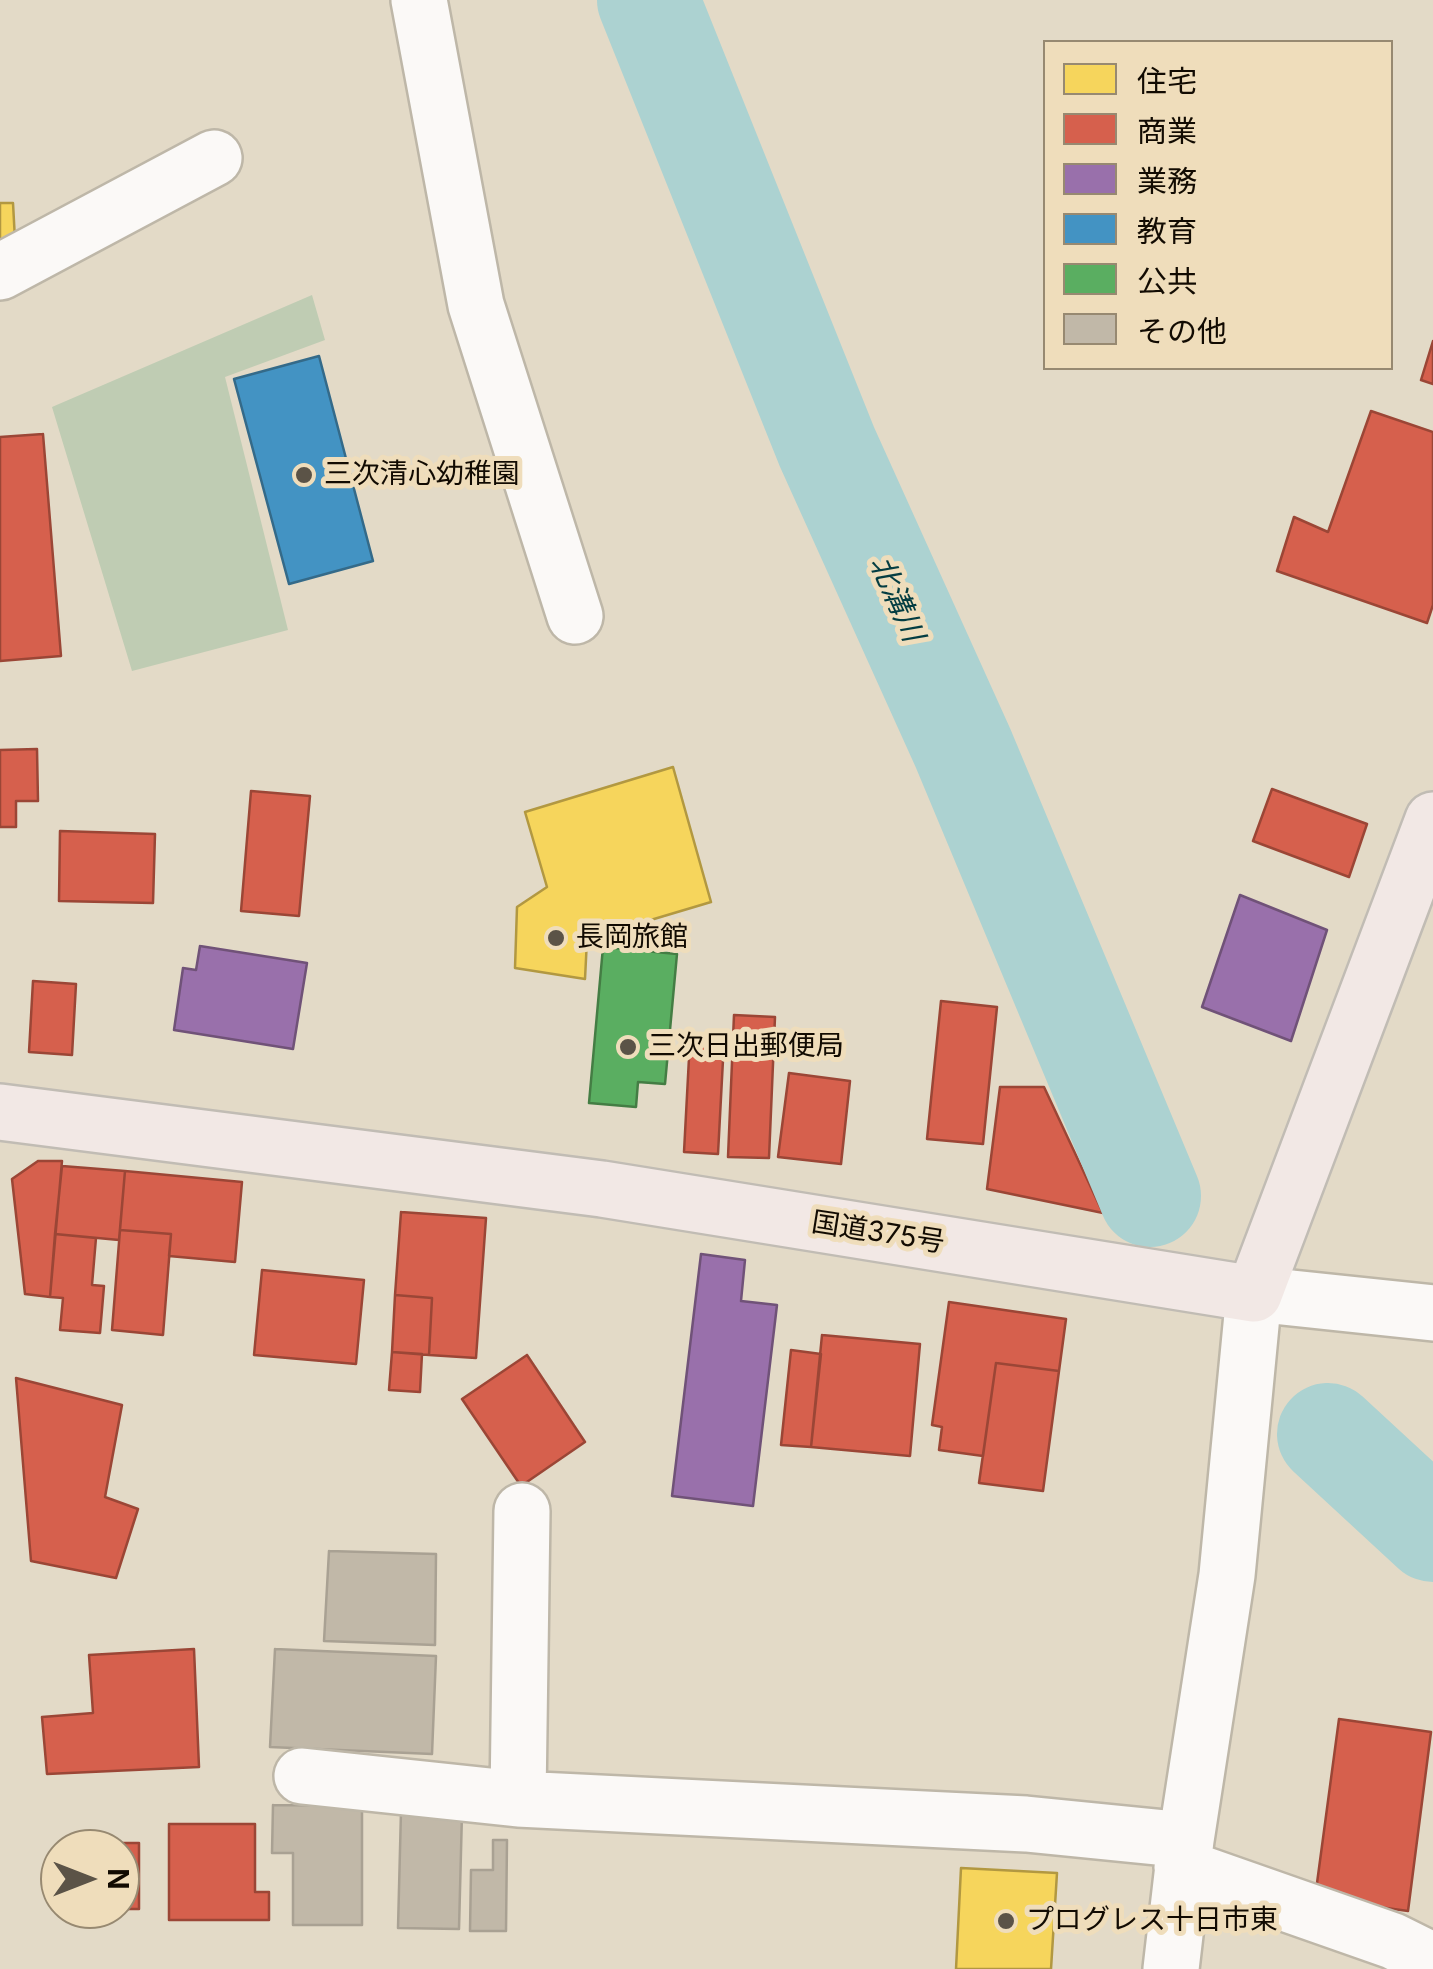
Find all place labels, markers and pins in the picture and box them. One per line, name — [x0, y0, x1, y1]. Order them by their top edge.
place label: 三次清心幼稚園 — [324, 458, 520, 492]
marker: 三次清心幼稚園 — [293, 464, 315, 486]
place label: 長岡旅館 — [576, 921, 688, 955]
marker: 長岡旅館 — [545, 927, 567, 949]
place label: 三次日出郵便局 — [648, 1030, 844, 1064]
marker: 三次日出郵便局 — [617, 1036, 639, 1058]
place label: プログレス十日市東 — [1026, 1904, 1278, 1938]
marker: プログレス十日市東 — [995, 1910, 1017, 1932]

